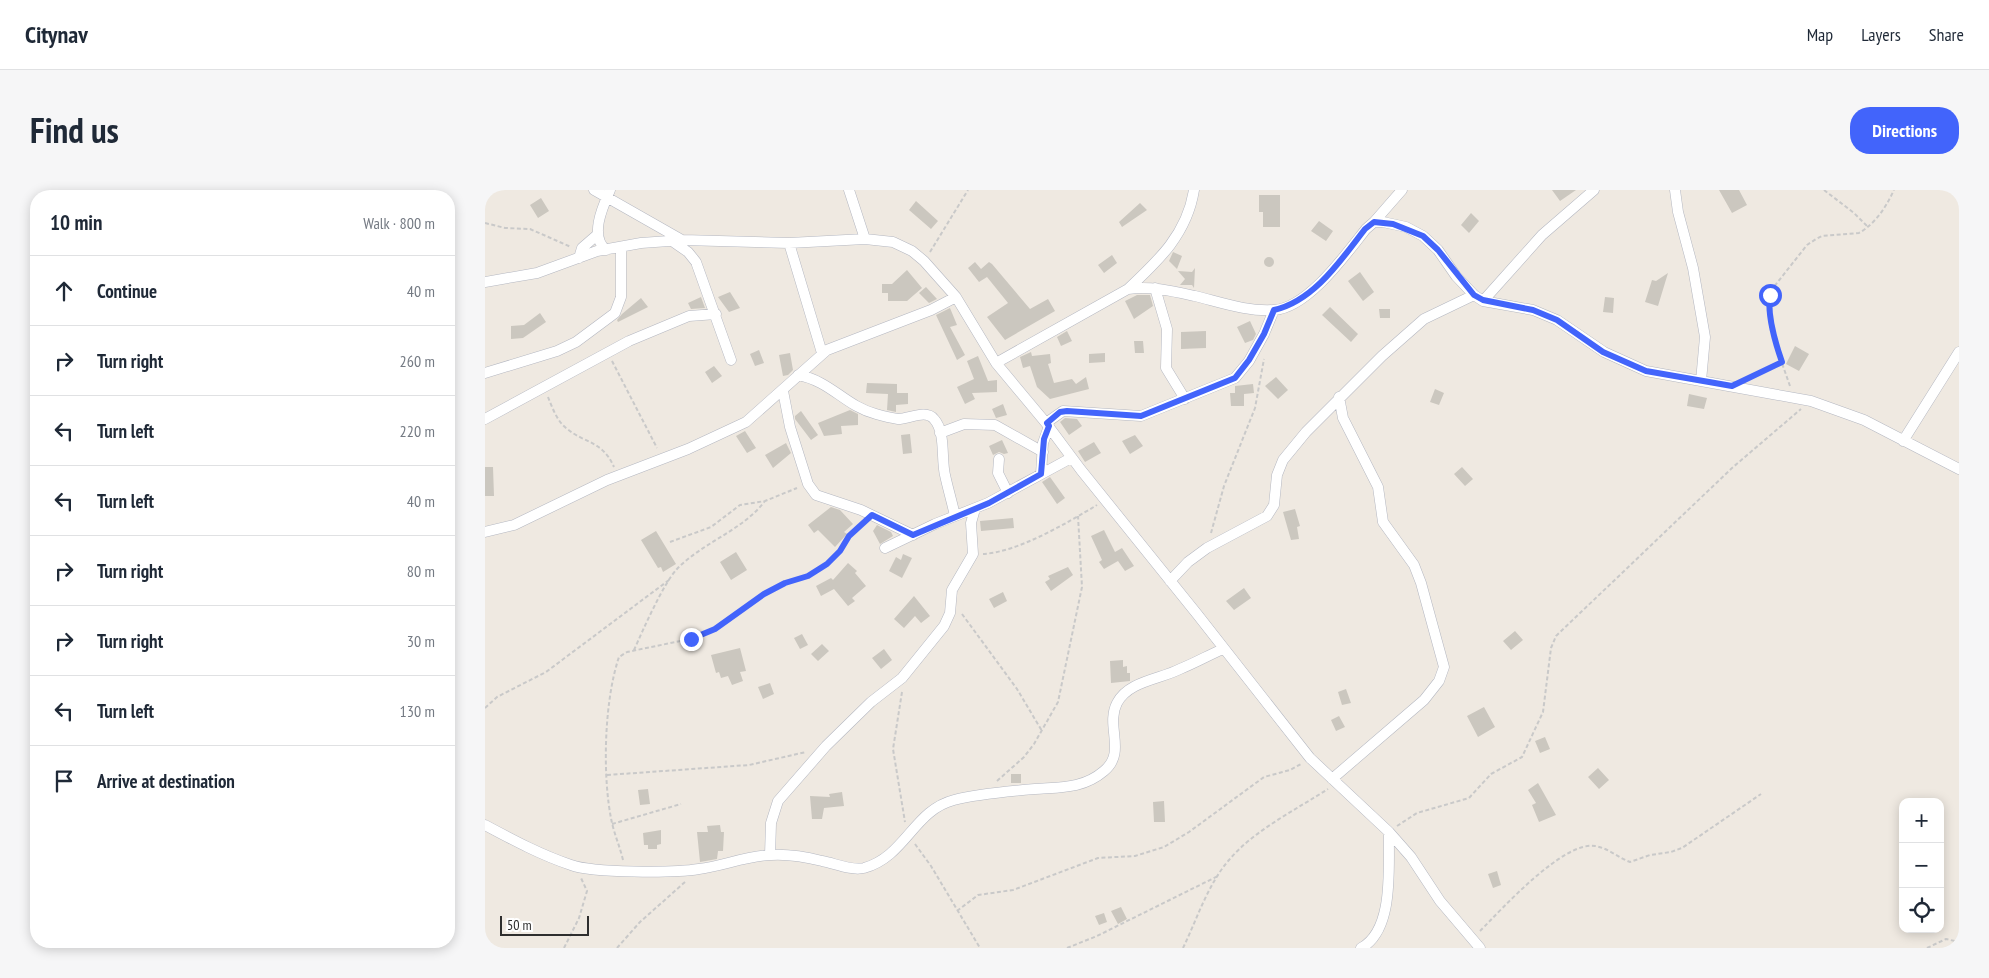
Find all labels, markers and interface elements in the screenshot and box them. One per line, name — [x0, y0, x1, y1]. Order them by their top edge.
text: Citynav — [25, 19, 88, 50]
text: Map — [1807, 23, 1833, 46]
text: Layers — [1861, 23, 1901, 46]
text: Share — [1929, 23, 1964, 46]
text: Find us — [30, 107, 119, 153]
button: Directions — [1850, 107, 1959, 154]
text: 10 min — [50, 209, 102, 236]
text: Walk · 800 m — [363, 213, 435, 233]
icon: ahead — [50, 277, 78, 305]
text: Continue — [97, 279, 157, 303]
text: 40 m — [407, 281, 435, 301]
route start — [1759, 284, 1782, 307]
icon: right — [50, 347, 78, 375]
text: Turn right — [97, 349, 163, 373]
text: 260 m — [400, 351, 435, 371]
icon: left — [50, 417, 78, 445]
text: Turn left — [97, 419, 154, 443]
text: 220 m — [400, 421, 435, 441]
icon: left — [50, 487, 78, 515]
text: Turn left — [97, 489, 154, 513]
text: 40 m — [407, 491, 435, 511]
icon: right — [50, 557, 78, 585]
text: Turn right — [97, 559, 163, 583]
text: 80 m — [407, 561, 435, 581]
icon: right — [50, 627, 78, 655]
route end — [680, 628, 703, 651]
text: Turn right — [97, 629, 163, 653]
text: 30 m — [407, 631, 435, 651]
icon: left — [50, 697, 78, 725]
text: Turn left — [97, 699, 154, 723]
text: 130 m — [400, 701, 435, 721]
icon: arrive — [50, 767, 78, 795]
text: Arrive at destination — [97, 769, 235, 793]
map controls — [1899, 798, 1944, 933]
button: + — [1899, 798, 1944, 843]
button: − — [1899, 843, 1944, 888]
button: locate — [1899, 888, 1944, 933]
scale bar — [500, 913, 589, 936]
text: 50 m — [507, 916, 532, 934]

